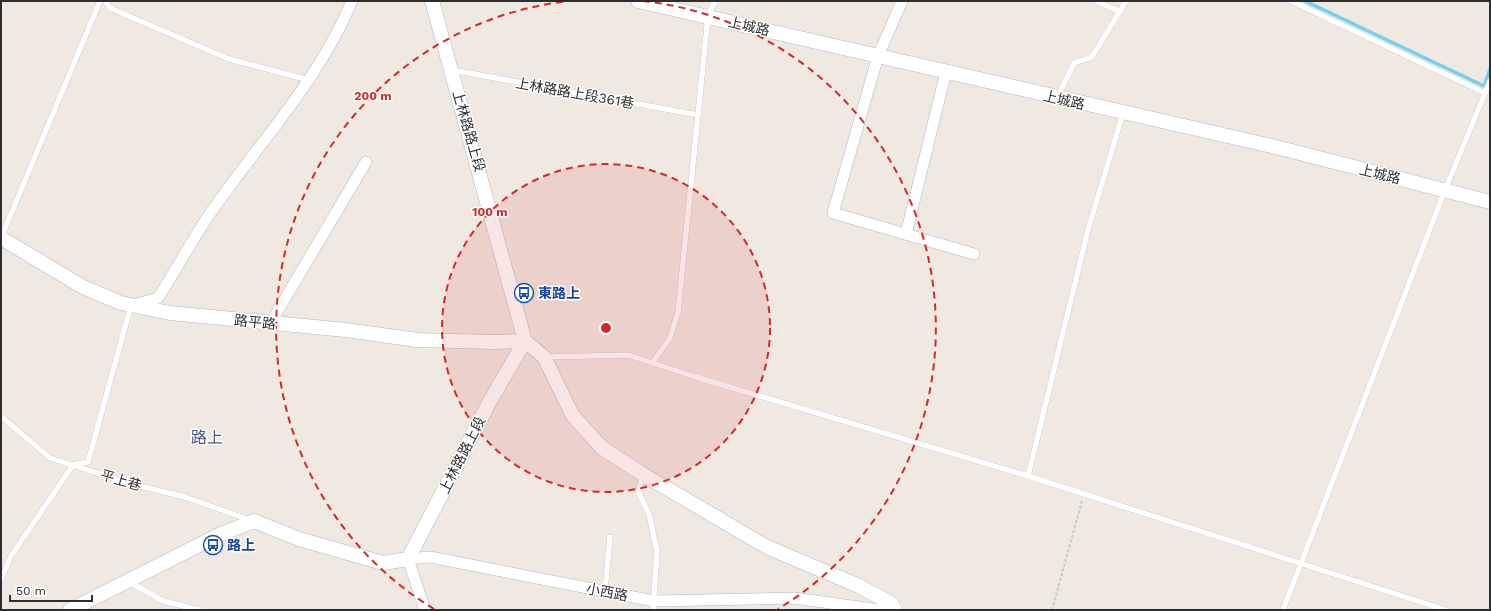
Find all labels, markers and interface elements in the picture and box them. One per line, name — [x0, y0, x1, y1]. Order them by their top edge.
street label: 上城路 — [727, 13, 771, 39]
street label: 上林路路上段361巷 — [514, 75, 636, 111]
street label: 上城路 — [1042, 87, 1086, 113]
street label: 上林路路上段 — [450, 88, 488, 174]
text: 200 m — [354, 89, 392, 103]
street label: 上城路 — [1358, 161, 1402, 187]
text: 100 m — [472, 205, 508, 219]
bus stop icon: 東路上 — [513, 282, 535, 304]
place label: 東路上 — [538, 285, 580, 301]
street label: 路平路 — [233, 312, 277, 332]
centre of rings — [599, 321, 613, 335]
street label: 上林路路上段 — [436, 414, 488, 496]
district label: 路上 — [191, 428, 223, 447]
street label: 平上巷 — [99, 467, 143, 493]
bus stop icon: 路上 — [202, 534, 224, 556]
place label: 路上 — [227, 537, 255, 553]
scale bar — [10, 577, 92, 603]
street label: 小西路 — [585, 580, 629, 604]
text: 50 m — [16, 584, 46, 598]

